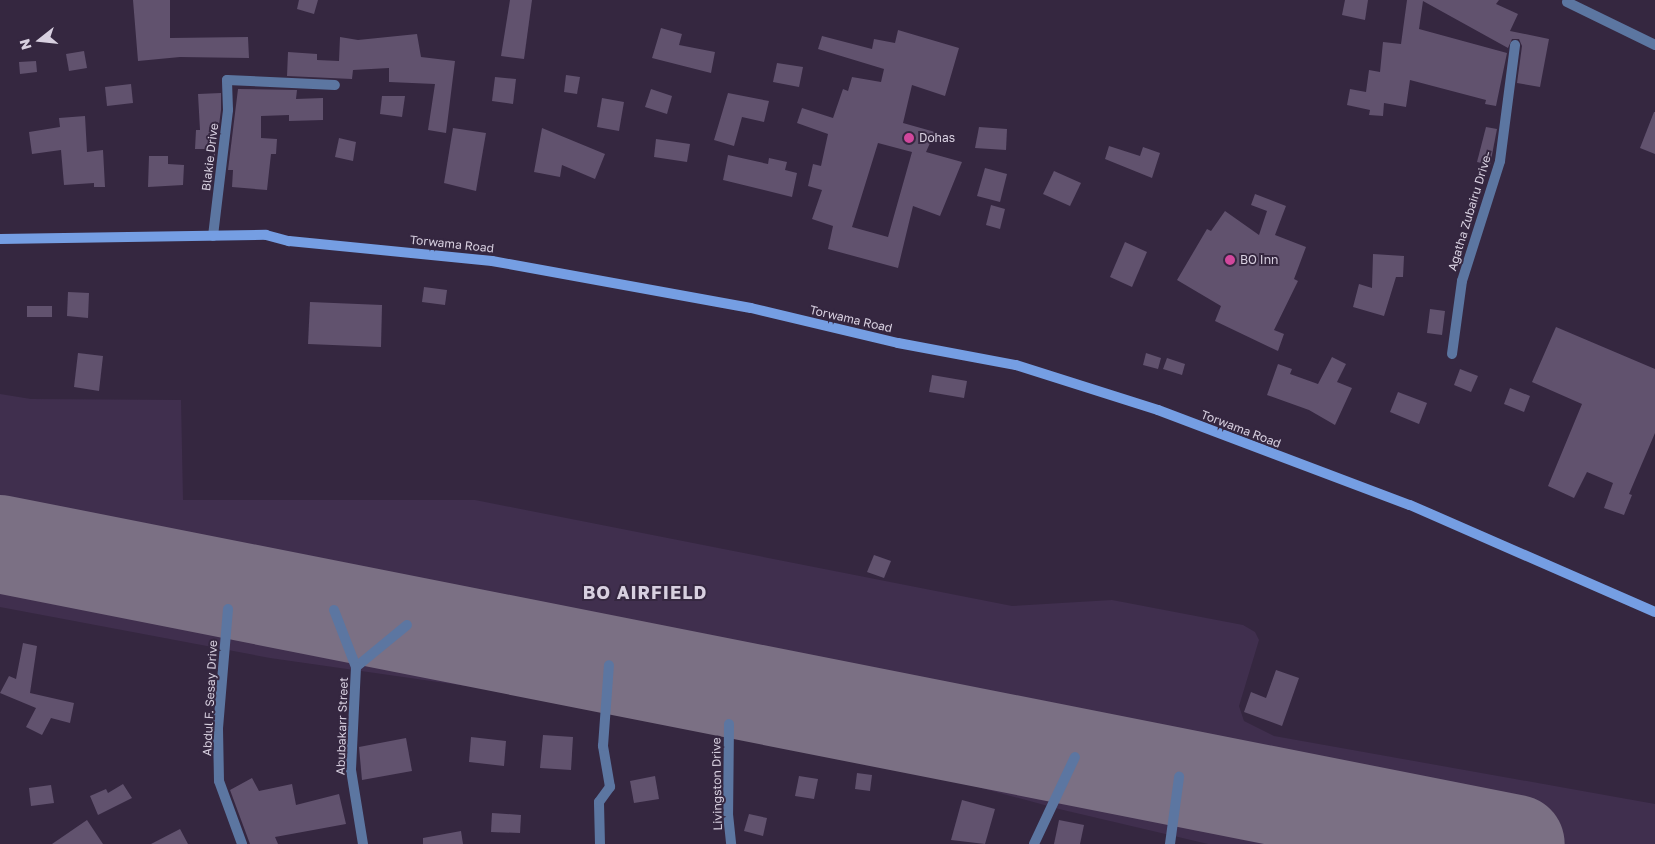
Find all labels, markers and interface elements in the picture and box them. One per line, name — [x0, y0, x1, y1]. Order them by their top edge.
north arrow — [15, 15, 65, 65]
text: N — [15, 37, 35, 52]
street label: Blakie Drive — [199, 122, 221, 192]
place label: Dohas — [919, 131, 955, 145]
marker: Dohas — [903, 132, 915, 144]
street label: Agatha Zubairu Drive- — [1445, 149, 1495, 273]
street label: Torwama Road — [409, 232, 495, 256]
place label: BO Inn — [1240, 253, 1278, 267]
marker: BO Inn — [1224, 254, 1236, 266]
street label: Torwama Road — [808, 302, 894, 336]
street label: Torwama Road — [1199, 407, 1283, 451]
district label: BO AIRFIELD — [581, 581, 709, 603]
street label: Abdul F. Sesay Drive — [200, 640, 220, 756]
street label: Abubakarr Street — [333, 677, 351, 775]
street label: Livingston Drive — [709, 737, 725, 831]

